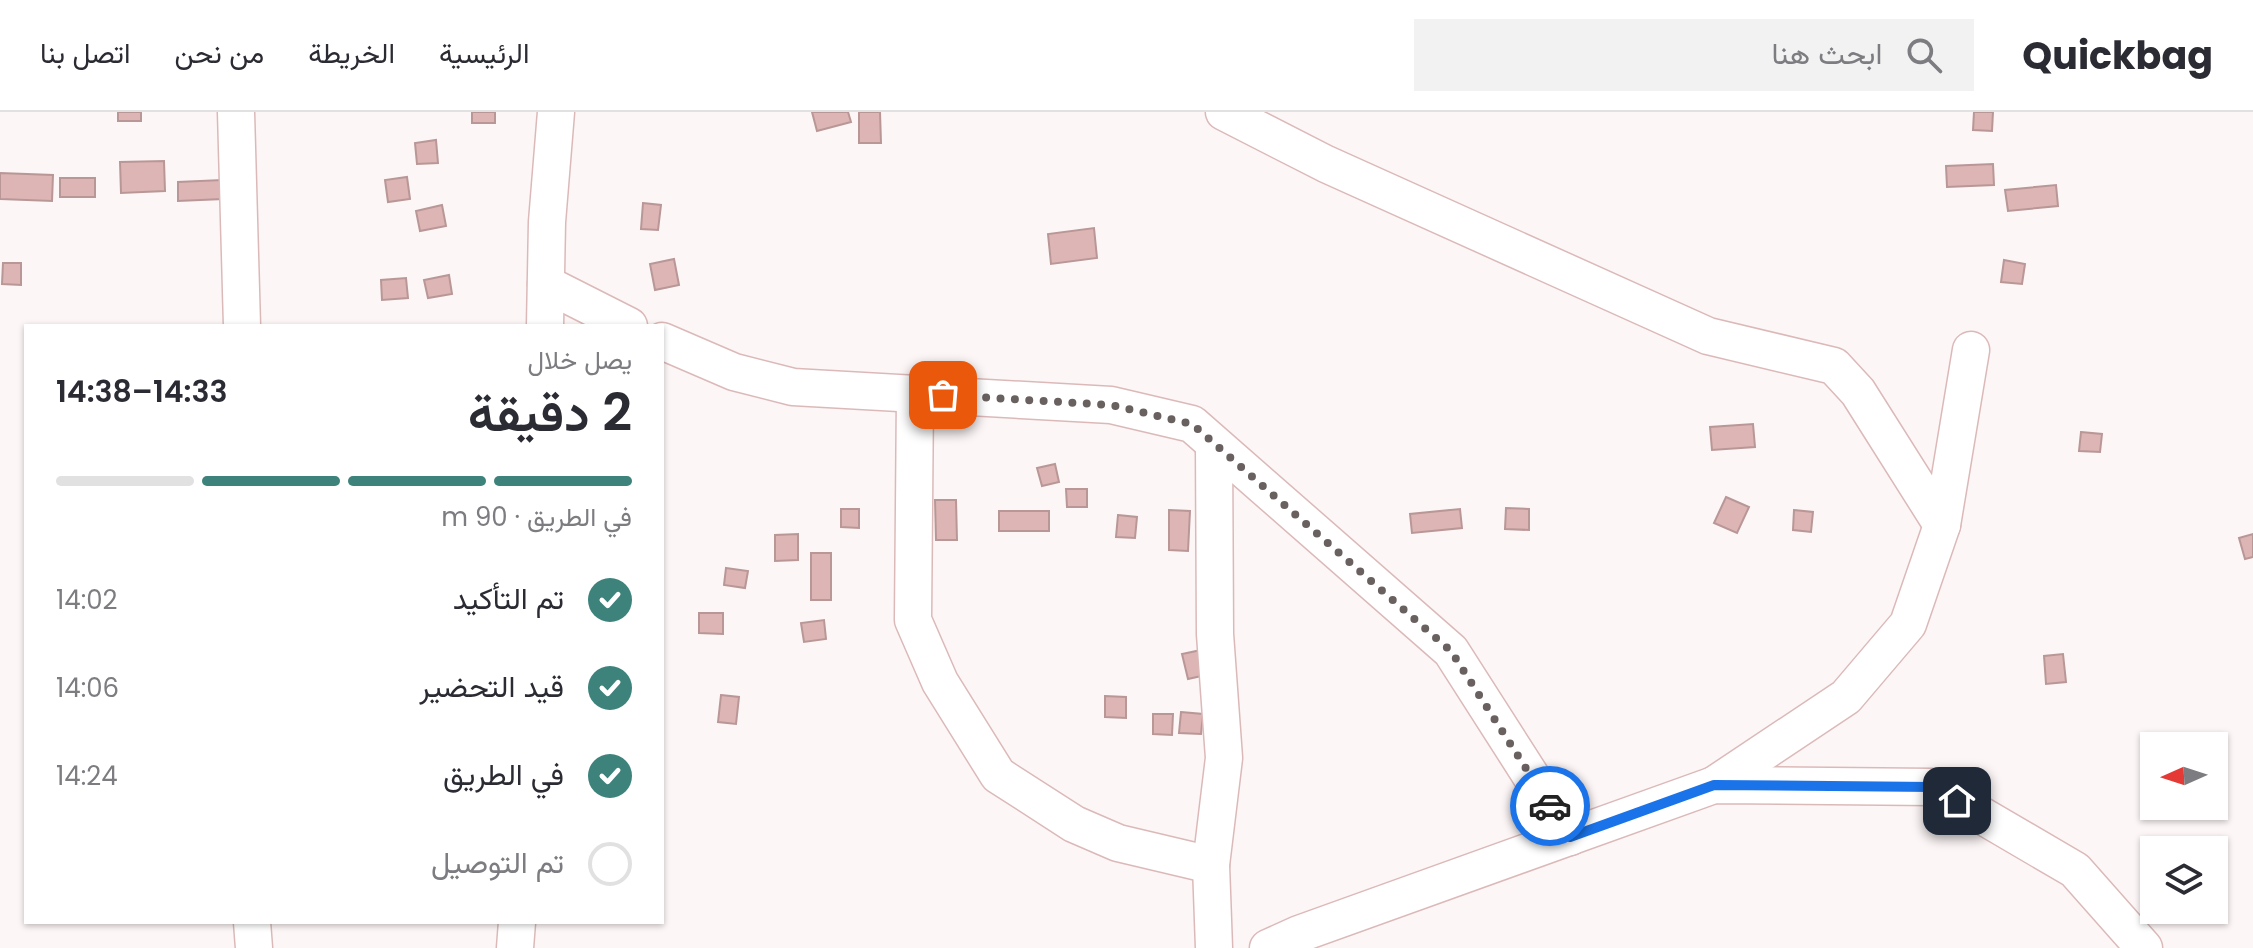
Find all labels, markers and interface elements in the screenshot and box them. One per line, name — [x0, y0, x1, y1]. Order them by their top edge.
search box — [1414, 19, 1974, 91]
text: Quickbag — [2022, 29, 2213, 82]
text: ابحث هنا — [1771, 32, 1882, 75]
icon: search — [1902, 33, 1946, 77]
text: اتصل بنا — [40, 34, 130, 73]
text: من نحن — [174, 34, 264, 73]
text: الخريطة — [308, 34, 395, 73]
text: الرئيسية — [439, 34, 529, 73]
text: يصل خلال — [527, 342, 632, 378]
pin — [909, 361, 977, 429]
text: 14:33–14:38 — [56, 370, 227, 413]
icon: bag — [921, 373, 965, 417]
text: 2 دقيقة — [468, 376, 632, 449]
text: في الطريق · 90 m — [441, 499, 632, 535]
text: تم التأكيد — [453, 577, 564, 620]
icon: check — [588, 578, 632, 622]
text: 14:02 — [56, 582, 118, 618]
text: قيد التحضير — [419, 665, 564, 708]
icon: check — [588, 666, 632, 710]
text: 14:06 — [56, 670, 119, 706]
north arrow — [2140, 732, 2228, 820]
map controls — [2140, 732, 2228, 924]
text: في الطريق — [443, 753, 564, 796]
icon: check — [588, 754, 632, 798]
text: 14:24 — [56, 758, 118, 794]
courier — [1510, 766, 1590, 846]
pin — [1923, 767, 1991, 835]
icon: home — [1935, 779, 1979, 823]
icon: car — [1528, 784, 1572, 828]
button: layers — [2140, 836, 2228, 924]
text: تم التوصيل — [431, 841, 564, 884]

